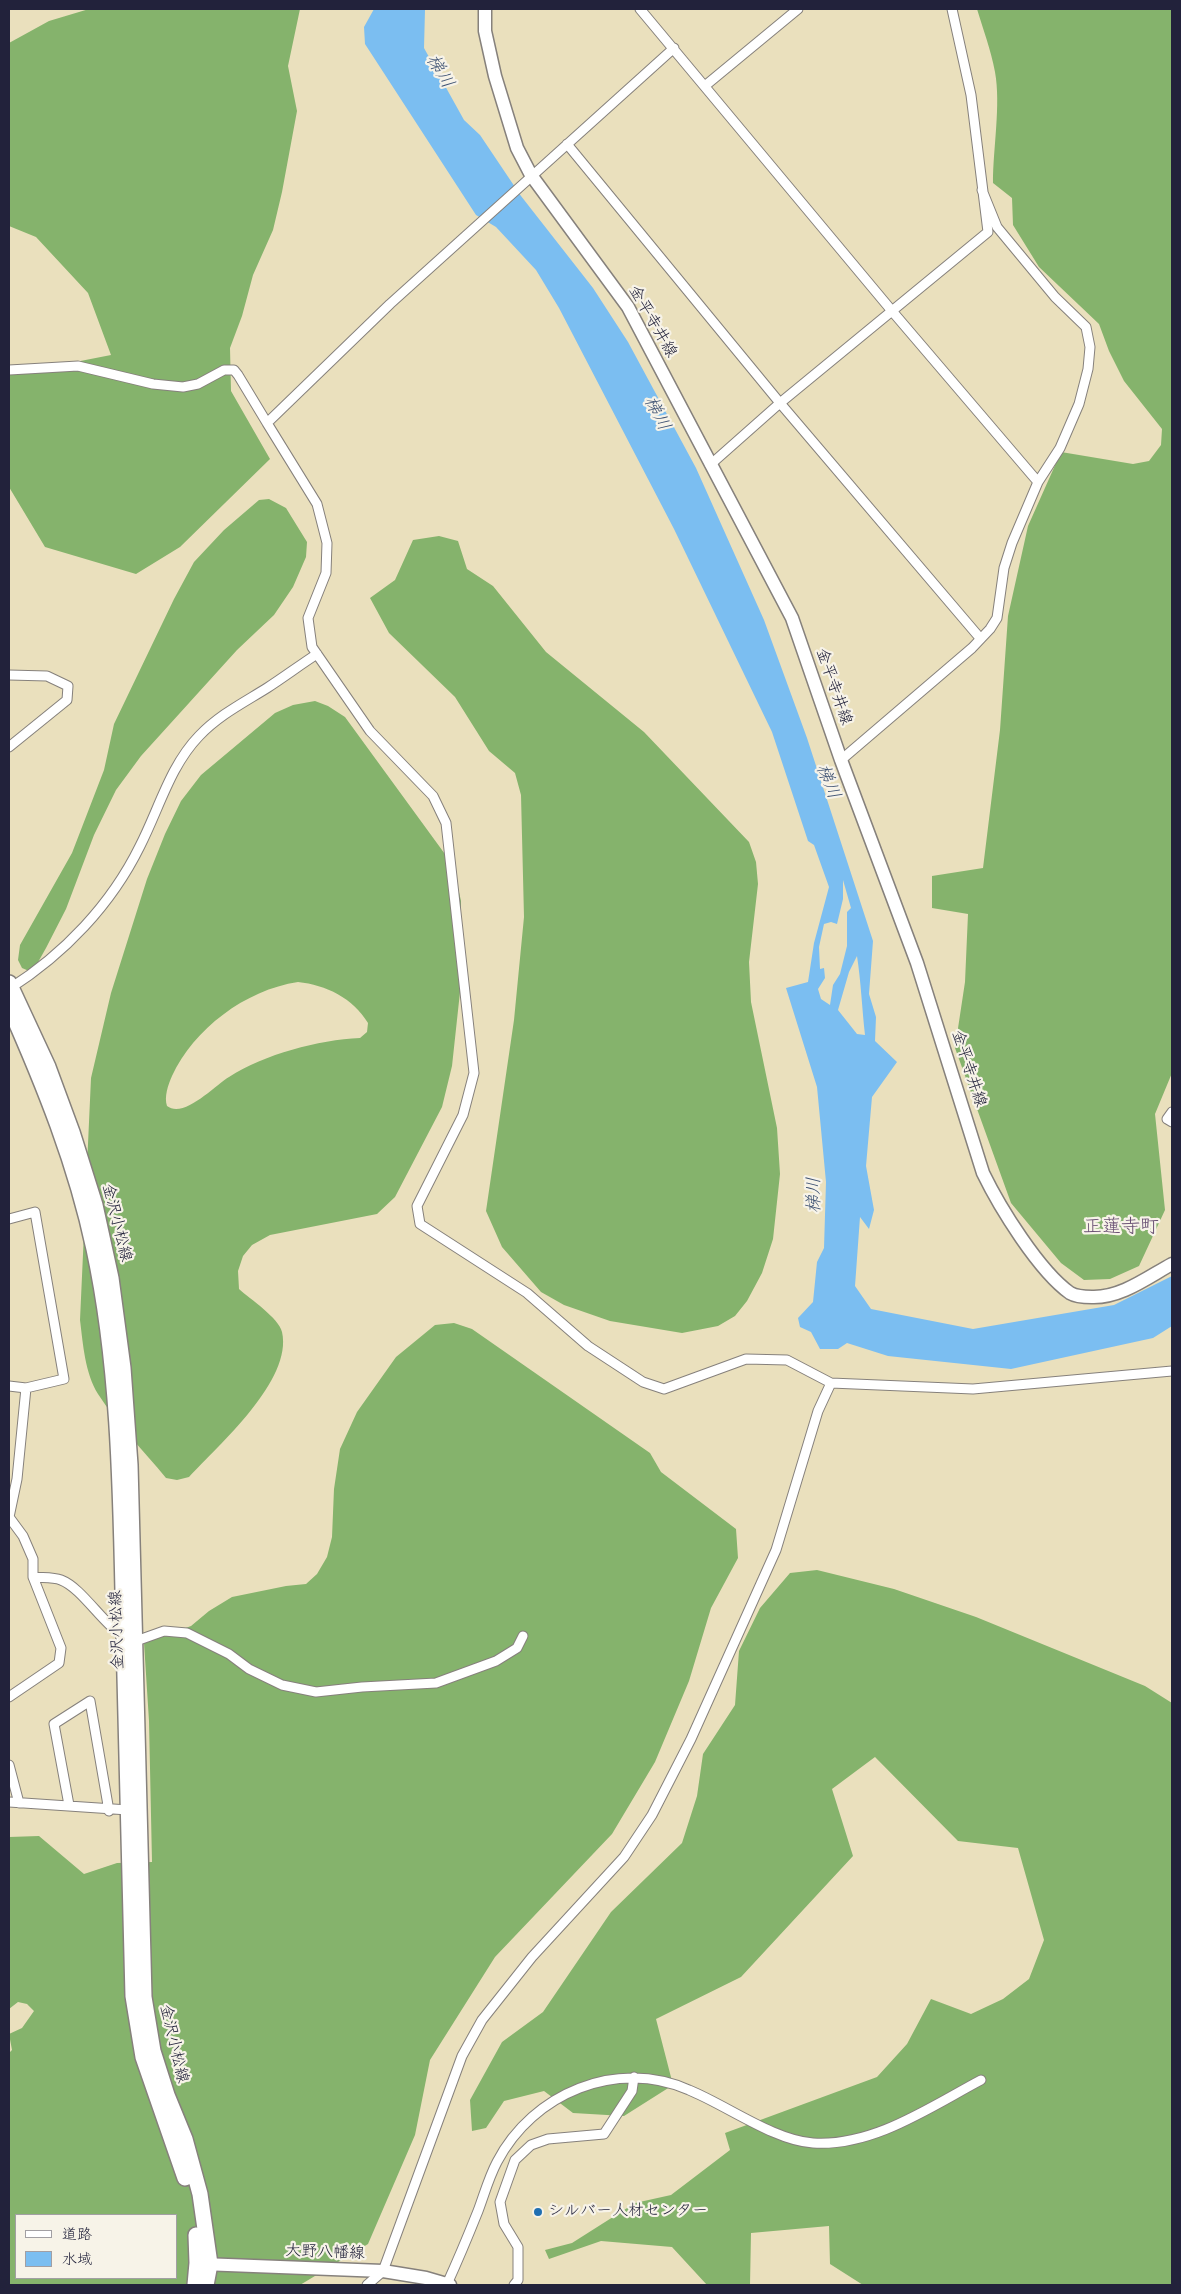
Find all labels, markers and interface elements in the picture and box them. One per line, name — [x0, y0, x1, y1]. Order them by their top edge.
water label: 梯川 — [420, 51, 458, 93]
street label: 金平寺井線 — [624, 283, 680, 361]
water label: 梯川 — [638, 393, 674, 435]
street label: 金平寺井線 — [811, 646, 855, 728]
water label: 梯川 — [810, 761, 844, 803]
street label: 金平寺井線 — [947, 1028, 989, 1110]
water label: 梯川 — [804, 1177, 826, 1213]
street label: 金沢小松線 — [97, 1182, 135, 1264]
district label: 正蓮寺町 — [1083, 1217, 1159, 1239]
street label: 金沢小松線 — [107, 1590, 129, 1670]
street label: 金沢小松線 — [155, 2003, 191, 2085]
place label: シルバー人材センター — [548, 2202, 708, 2222]
marker: シルバー人材センター — [532, 2206, 544, 2218]
legend — [15, 2214, 178, 2279]
text: 道路 — [62, 2225, 92, 2245]
street label: 大野八幡線 — [285, 2242, 365, 2264]
text: 水域 — [62, 2250, 92, 2270]

